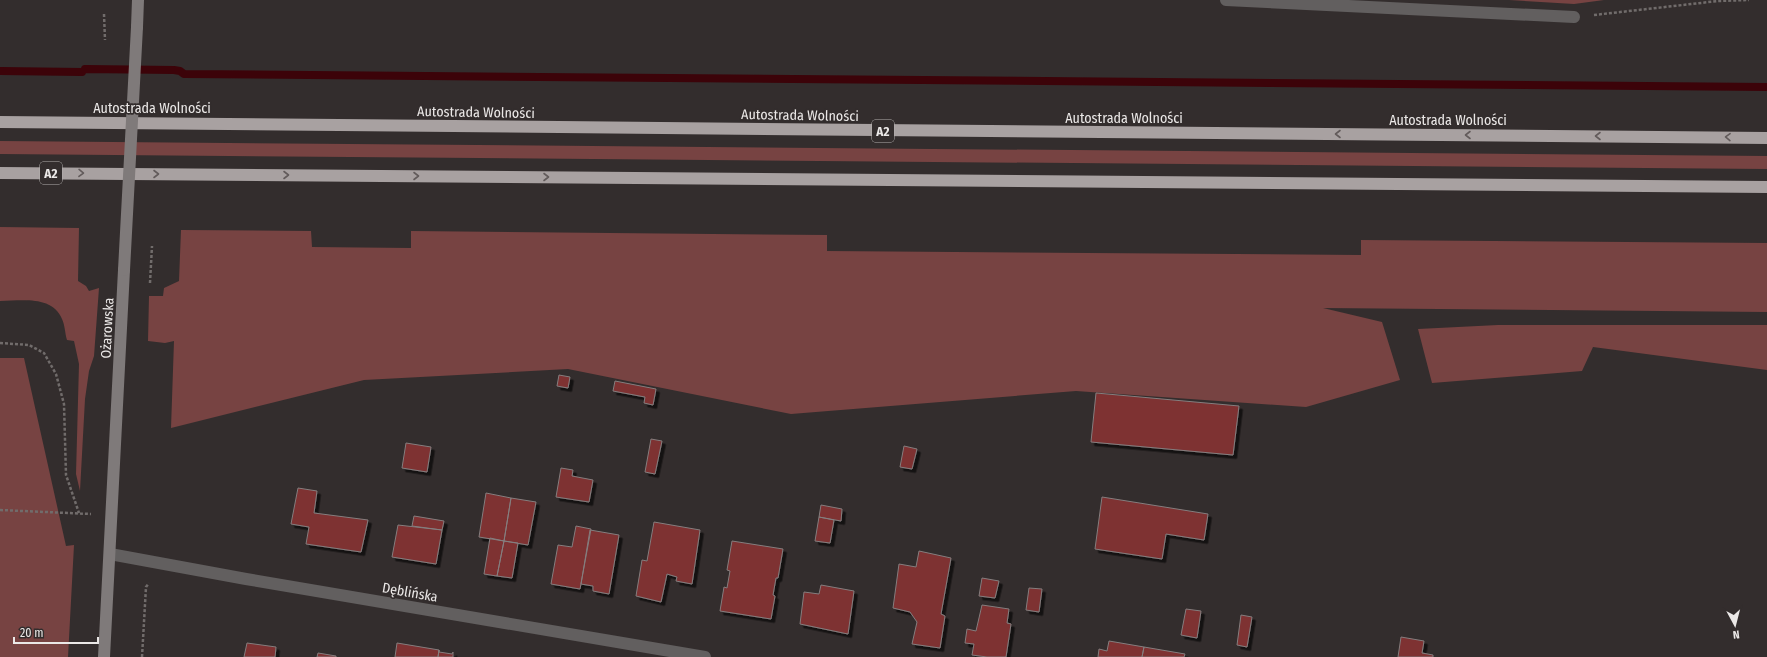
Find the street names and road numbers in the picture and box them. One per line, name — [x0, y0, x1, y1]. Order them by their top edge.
street label: Autostrada Wolności — [93, 100, 211, 117]
street label: Autostrada Wolności — [417, 103, 535, 122]
street label: Autostrada Wolności — [741, 106, 859, 125]
street label: Autostrada Wolności — [1065, 110, 1183, 127]
street label: Autostrada Wolności — [1389, 112, 1507, 129]
road number: A2 — [872, 120, 894, 142]
road number: A2 — [40, 162, 62, 184]
street label: Ożarowska — [97, 297, 118, 359]
street label: Dęblińska — [381, 579, 439, 606]

